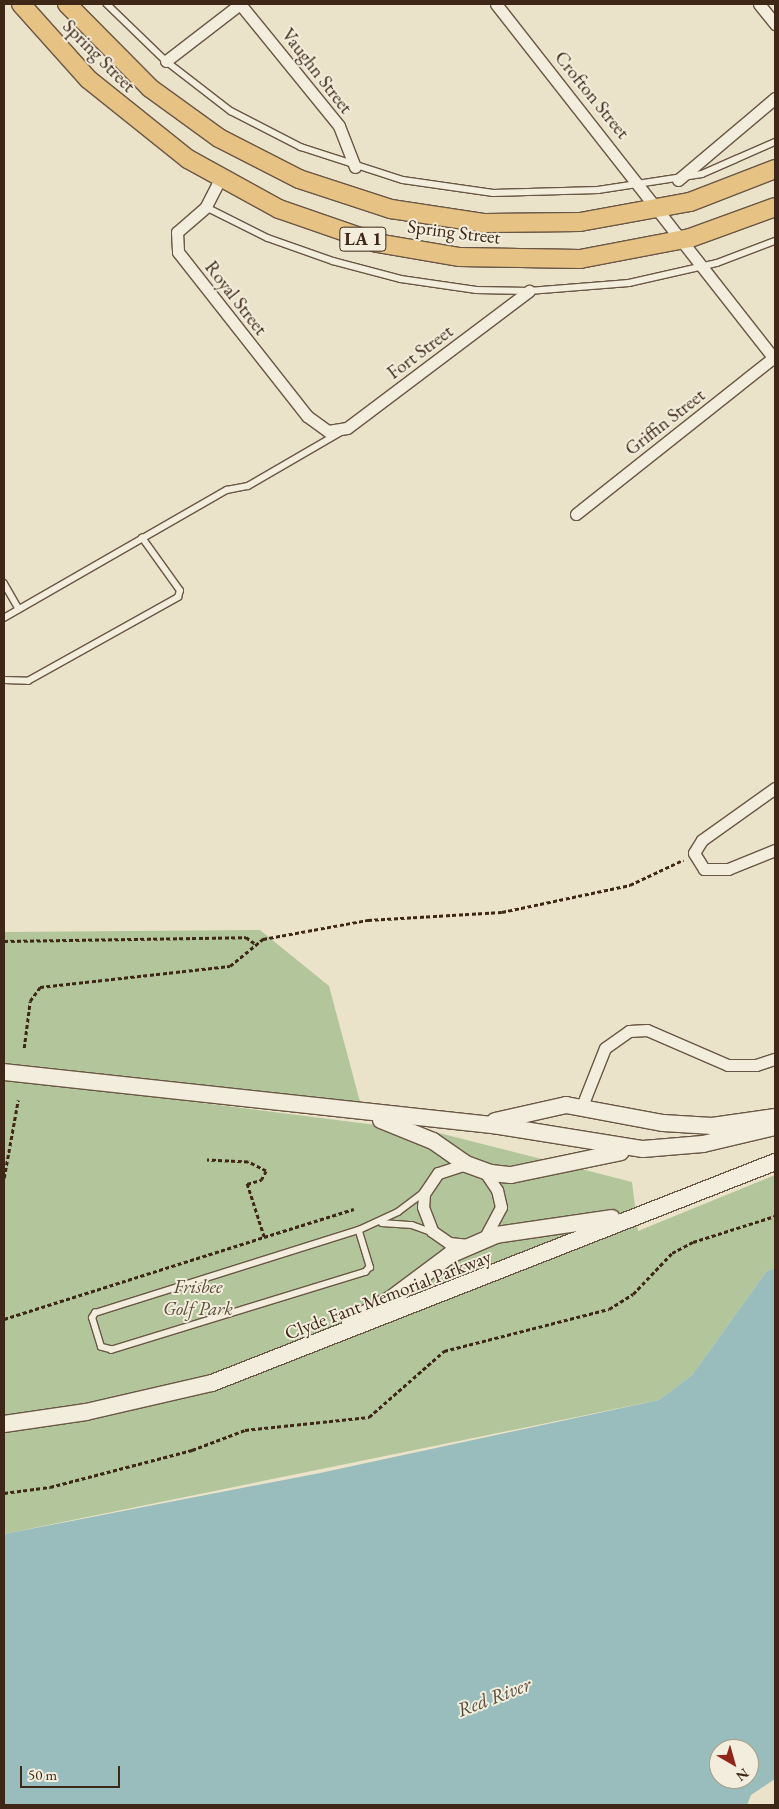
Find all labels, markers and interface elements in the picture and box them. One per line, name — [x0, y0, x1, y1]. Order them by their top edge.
street label: Spring Street — [58, 15, 140, 97]
street label: Vaughn Street — [277, 24, 357, 118]
street label: Crofton Street — [550, 47, 634, 143]
street label: Spring Street — [406, 215, 502, 249]
road number: LA 1 — [339, 223, 387, 254]
street label: Royal Street — [200, 256, 272, 340]
street label: Fort Street — [383, 320, 457, 384]
street label: Griffin Street — [620, 384, 710, 460]
street label: Clyde Fant Memorial Parkway — [282, 1245, 494, 1345]
park label: Frisbee Golf Park — [163, 1276, 233, 1320]
water label: Red River — [454, 1672, 534, 1722]
north arrow — [709, 1739, 759, 1789]
scale bar — [22, 1756, 122, 1788]
text: N — [733, 1764, 753, 1786]
text: 50 m — [28, 1765, 57, 1784]

